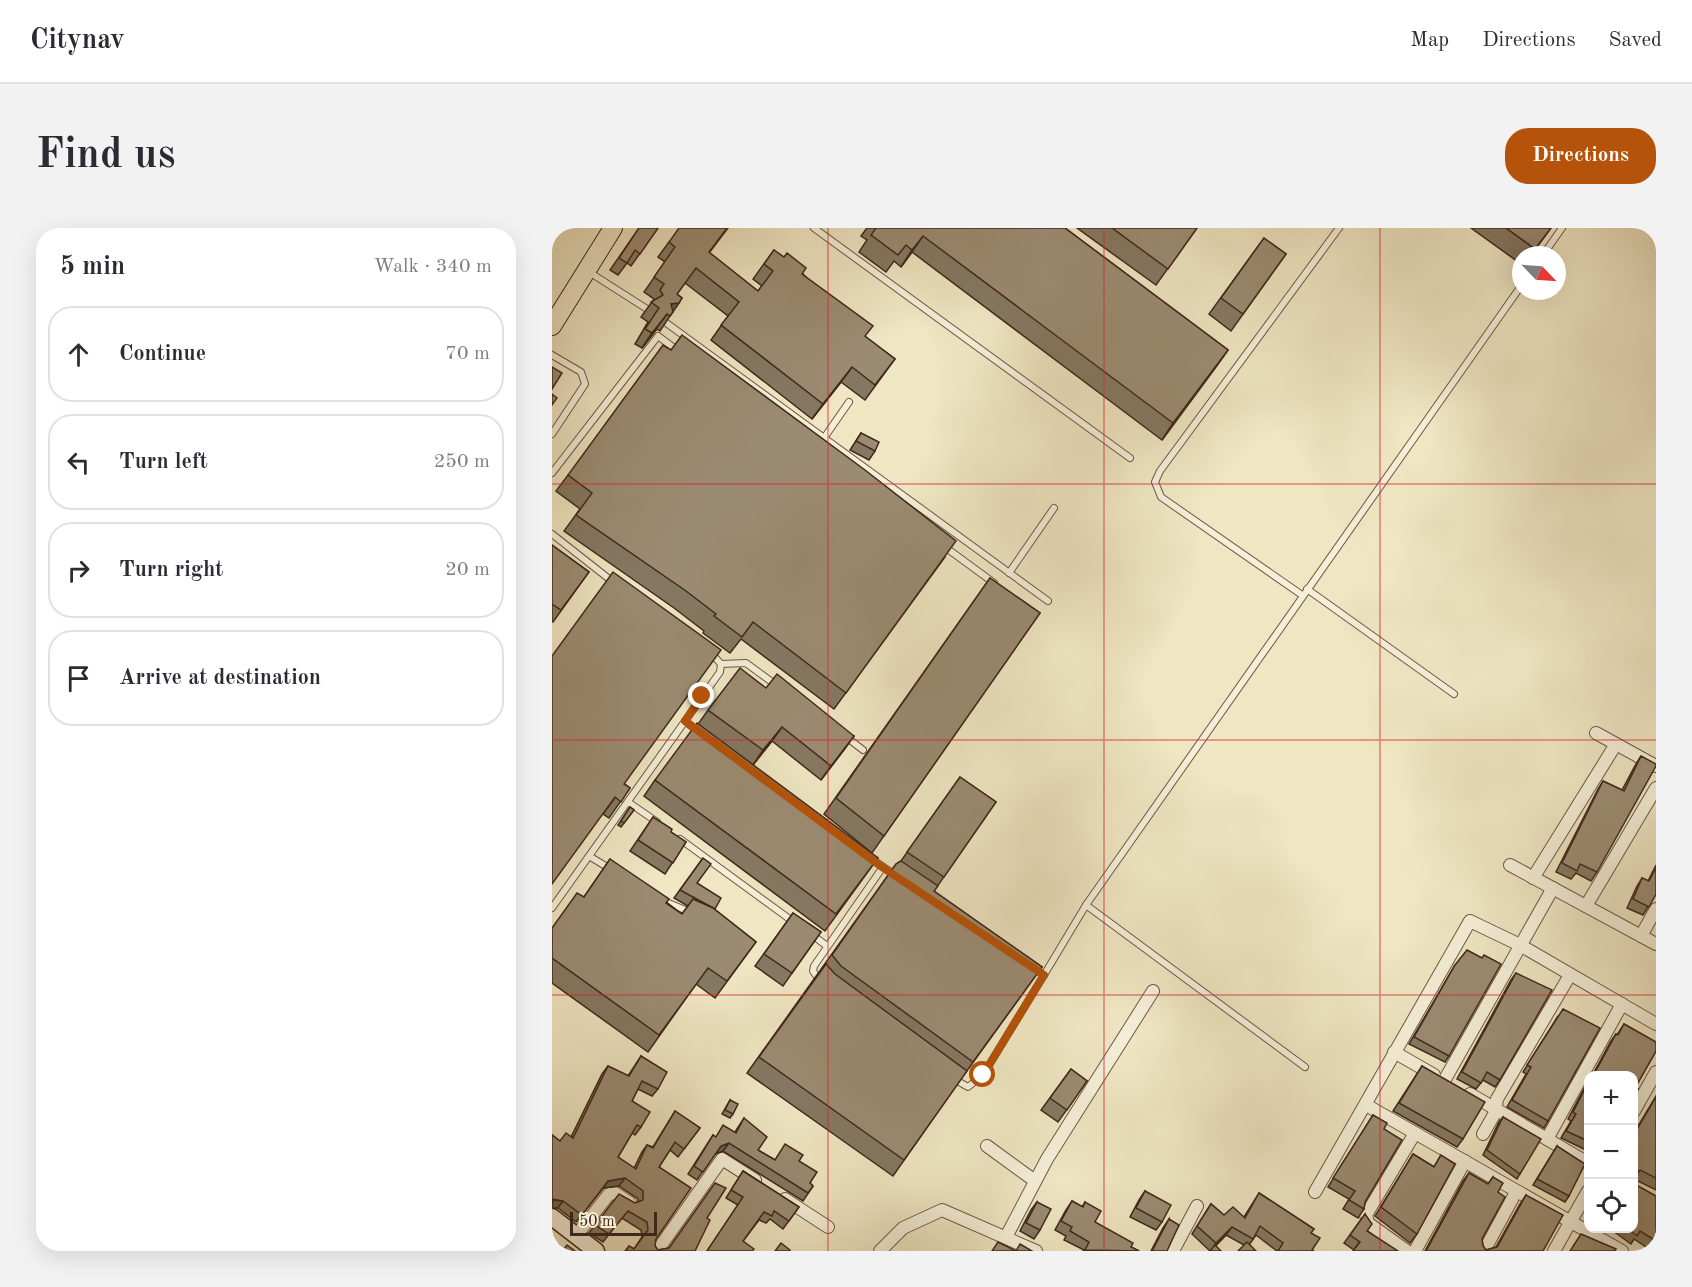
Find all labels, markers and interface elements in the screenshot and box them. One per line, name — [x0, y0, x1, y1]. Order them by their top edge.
text: Citynav — [30, 27, 125, 55]
text: Map — [1410, 30, 1449, 51]
text: Directions — [1482, 30, 1576, 51]
text: Saved — [1609, 30, 1662, 51]
button: Directions — [1505, 128, 1656, 184]
text: Find us — [36, 135, 175, 177]
north arrow — [1512, 246, 1566, 300]
text: 5 min — [60, 254, 125, 280]
text: Walk · 340 m — [373, 257, 492, 277]
icon: ahead — [62, 338, 95, 371]
text: Continue — [119, 343, 206, 365]
text: 70 m — [445, 344, 490, 364]
icon: left — [62, 446, 95, 479]
text: Turn left — [119, 451, 208, 473]
text: 250 m — [434, 452, 490, 472]
icon: right — [62, 554, 95, 587]
text: Turn right — [119, 559, 223, 581]
text: 20 m — [445, 560, 490, 580]
icon: arrive — [62, 662, 95, 695]
text: Arrive at destination — [119, 667, 321, 689]
route end — [688, 682, 714, 708]
route start — [969, 1061, 995, 1087]
map controls — [1584, 1071, 1638, 1233]
button: + — [1584, 1071, 1638, 1125]
button: − — [1584, 1125, 1638, 1179]
button: locate — [1584, 1179, 1638, 1233]
scale bar — [570, 1209, 657, 1236]
text: 50 m — [579, 1214, 615, 1230]

